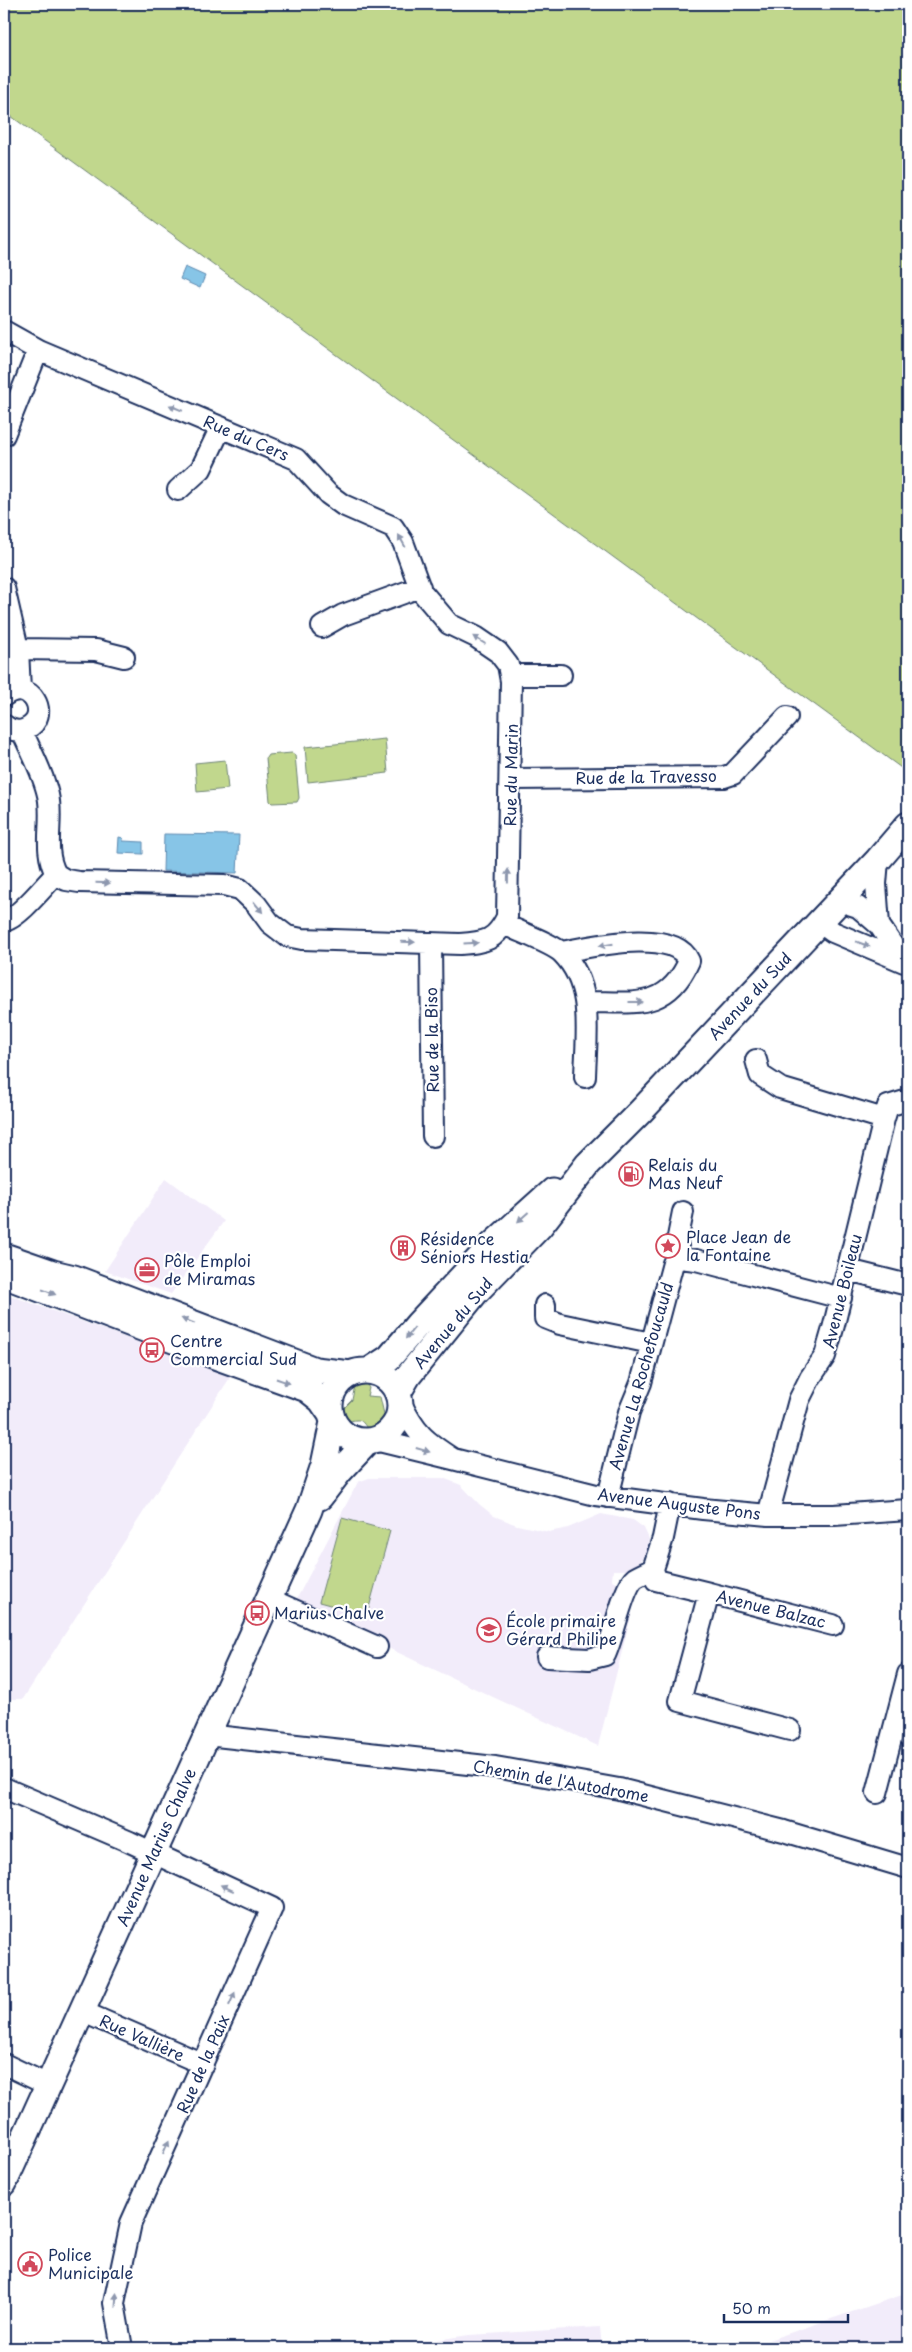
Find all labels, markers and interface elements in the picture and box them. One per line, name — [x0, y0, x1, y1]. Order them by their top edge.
one-way arrow — [169, 404, 183, 412]
street label: Rue du Cers — [200, 408, 293, 466]
one-way arrow — [398, 534, 406, 549]
one-way arrow — [473, 635, 486, 645]
street label: Rue du Marin — [497, 723, 523, 827]
street label: Rue de la Travesso — [575, 763, 717, 789]
one-way arrow — [505, 868, 513, 884]
one-way arrow — [95, 879, 111, 887]
one-way arrow — [252, 901, 263, 914]
one-way arrow — [400, 938, 416, 946]
one-way arrow — [464, 939, 480, 947]
one-way arrow — [856, 940, 870, 948]
one-way arrow — [598, 941, 614, 949]
street label: Avenue du Sud — [702, 946, 796, 1045]
street label: Rue de la Biso — [418, 987, 444, 1093]
one-way arrow — [628, 998, 644, 1006]
place label: Relais du Mas Neuf — [648, 1152, 723, 1194]
fuel station icon: Relais du Mas Neuf — [618, 1161, 644, 1187]
one-way arrow — [518, 1211, 530, 1223]
place label: Place Jean de la Fontaine — [686, 1224, 791, 1266]
place label: Résidence Séniors Hestia — [420, 1226, 530, 1268]
street label: Avenue Boileau — [815, 1231, 867, 1350]
place icon: Place Jean de la Fontaine — [655, 1233, 681, 1259]
building icon: Résidence Séniors Hestia — [390, 1235, 416, 1261]
place label: Pôle Emploi de Miramas — [164, 1248, 255, 1290]
office icon: Pôle Emploi de Miramas — [134, 1257, 160, 1283]
street label: Avenue du Sud — [407, 1272, 498, 1373]
street label: Avenue La Rochefoucauld — [602, 1279, 678, 1472]
one-way arrow — [42, 1289, 56, 1297]
one-way arrow — [180, 1317, 195, 1325]
one-way arrow — [405, 1326, 416, 1339]
place label: Centre Commercial Sud — [170, 1328, 297, 1370]
bus stop icon: Centre Commercial Sud — [139, 1337, 165, 1363]
one-way arrow — [276, 1377, 291, 1385]
one-way arrow — [415, 1447, 430, 1455]
street label: Avenue Auguste Pons — [596, 1481, 762, 1525]
street label: Avenue Balzac — [714, 1583, 828, 1633]
bus stop icon: Marius Chalve — [244, 1600, 270, 1626]
place label: Marius Chalve — [274, 1600, 385, 1624]
place label: École primaire Gérard Philipe — [506, 1608, 617, 1650]
school or university icon: École primaire Gérard Philipe — [476, 1617, 502, 1643]
street label: Chemin de l'Autodrome — [471, 1753, 651, 1807]
street label: Avenue Marius Chalve — [109, 1763, 201, 1929]
one-way arrow — [220, 1883, 234, 1891]
one-way arrow — [228, 1992, 236, 2006]
street label: Rue Vallière — [96, 2008, 189, 2067]
street label: Rue de la Paix — [170, 2010, 235, 2117]
one-way arrow — [162, 2140, 170, 2154]
place label: Police Municipale — [48, 2242, 133, 2284]
public building icon: Police Municipale — [17, 2251, 43, 2277]
one-way arrow — [112, 2292, 120, 2308]
scale bar — [724, 2292, 848, 2324]
text: 50 m — [732, 2296, 771, 2319]

